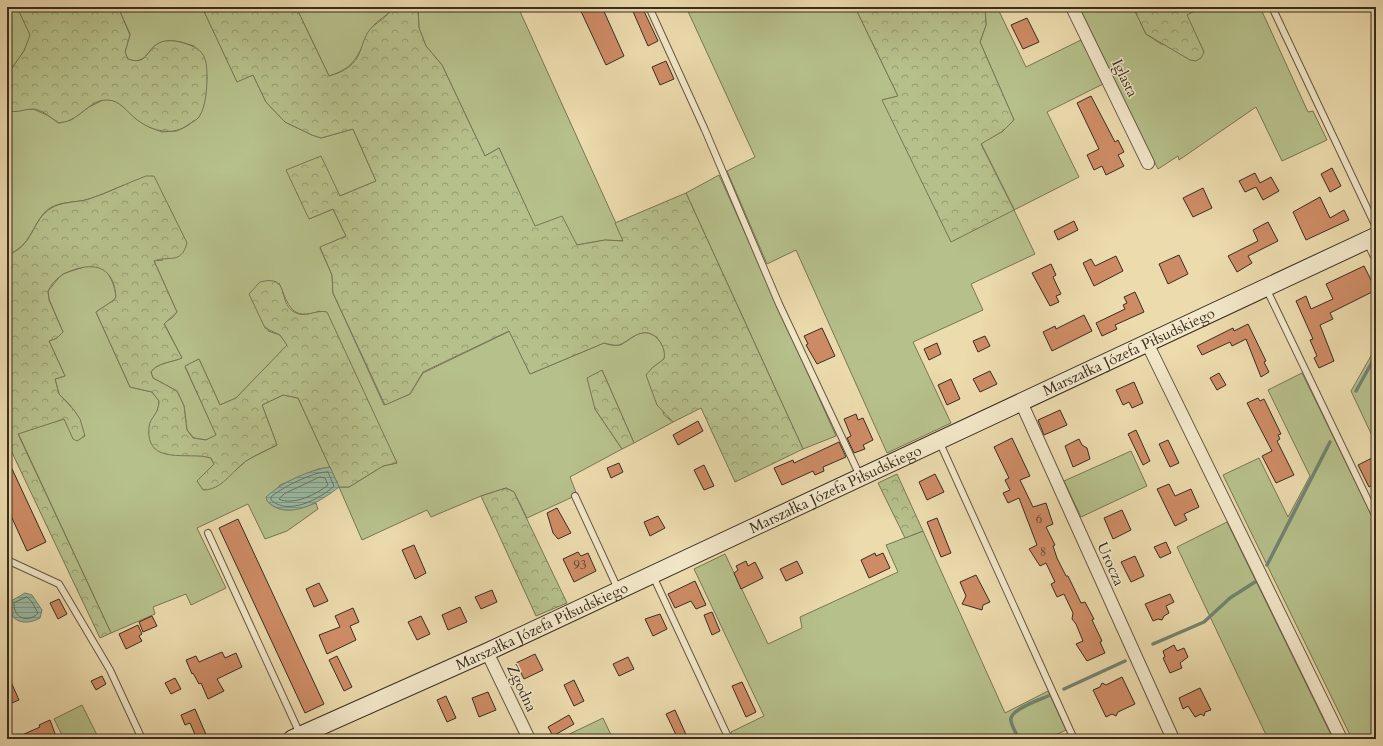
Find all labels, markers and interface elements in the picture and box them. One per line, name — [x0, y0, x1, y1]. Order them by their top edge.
street label: Iglasta — [1107, 56, 1143, 101]
street label: Marszałka Józefa Piłsudskiego — [1039, 303, 1218, 401]
street label: Marszałka Józefa Piłsudskiego — [746, 440, 925, 538]
house number: 6 — [1036, 510, 1043, 528]
street label: Urocza — [1093, 539, 1130, 589]
house number: 8 — [1040, 543, 1046, 561]
house number: 93 — [573, 556, 587, 574]
street label: Marszałka Józefa Piłsudskiego — [452, 577, 631, 675]
street label: Zgodna — [502, 661, 542, 715]

